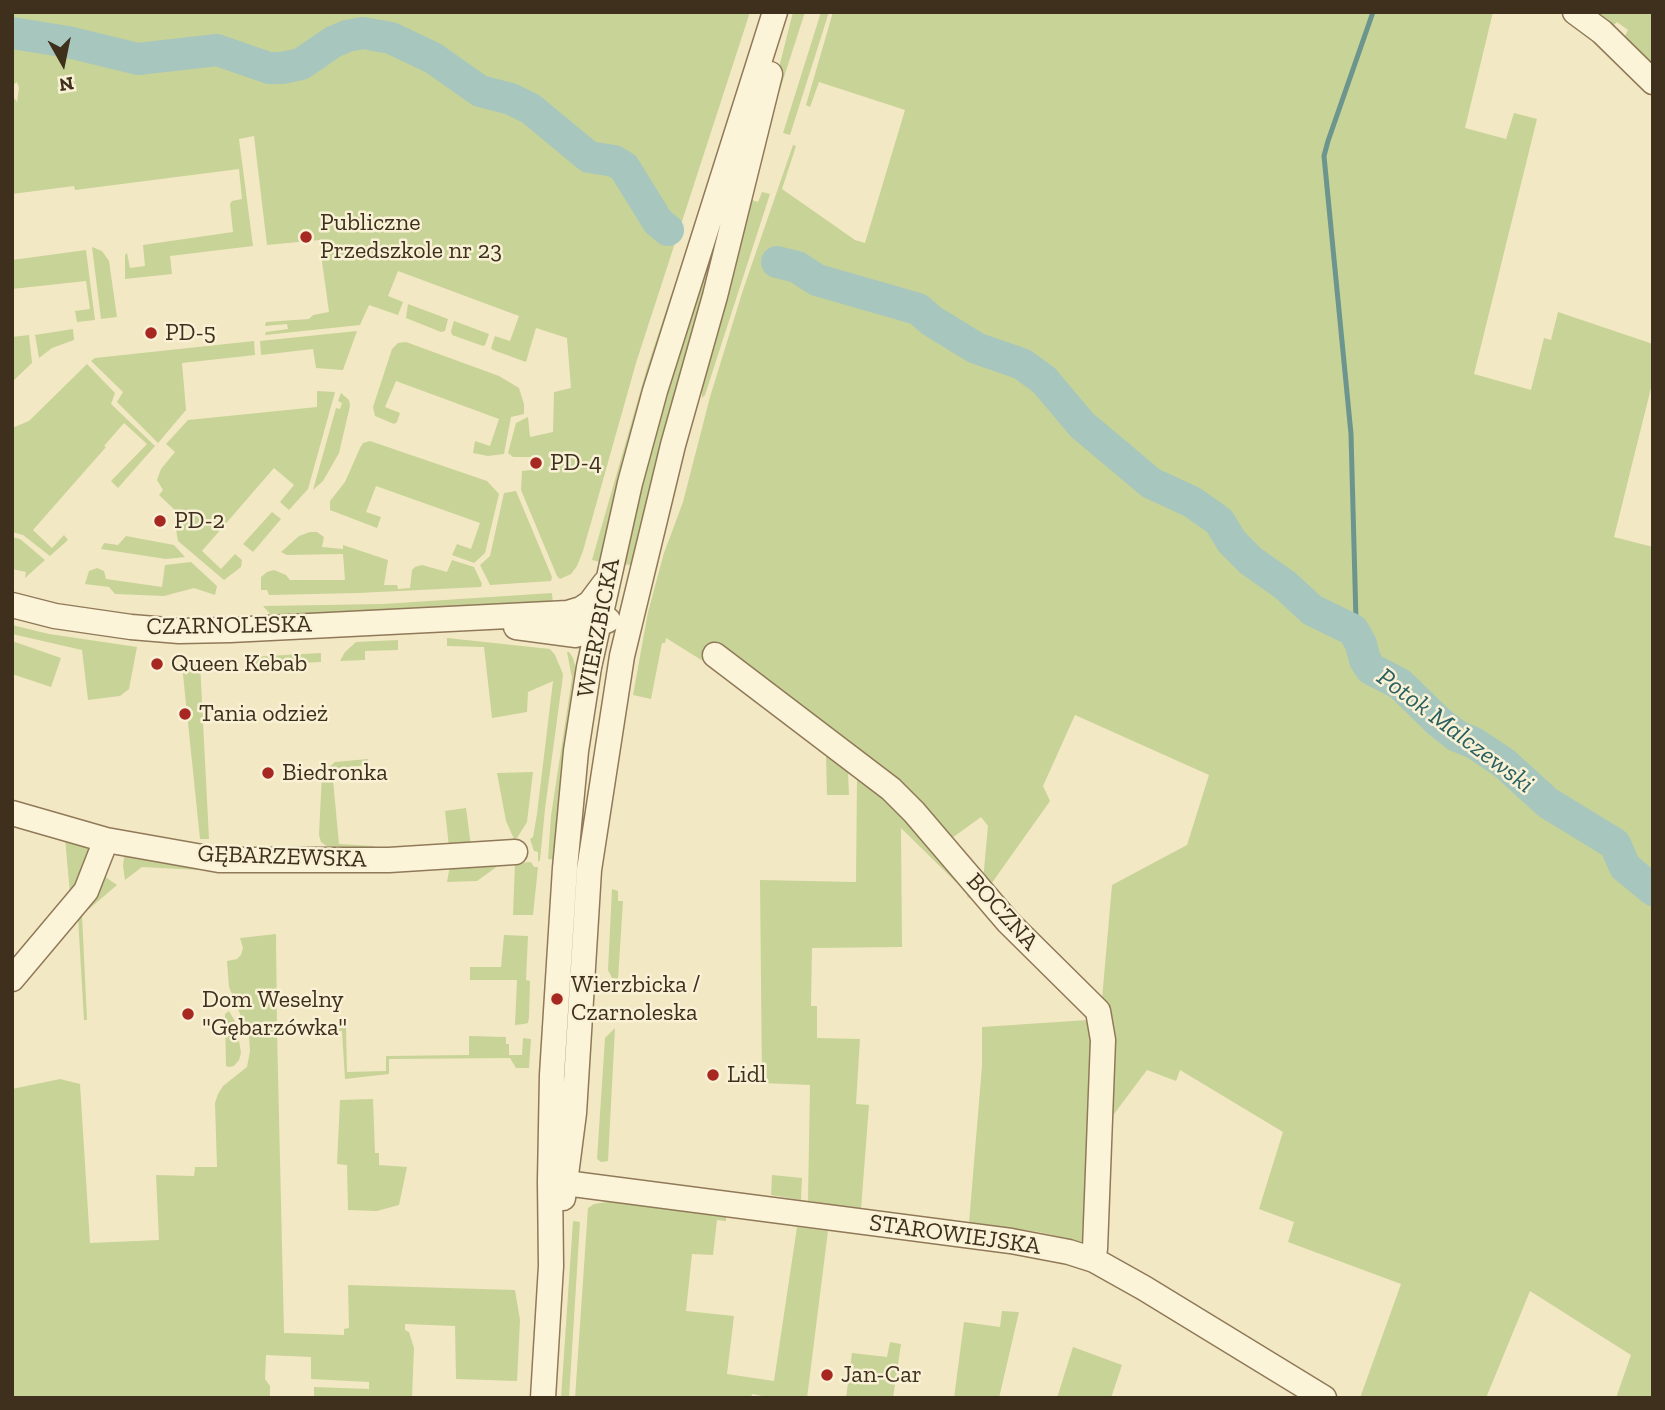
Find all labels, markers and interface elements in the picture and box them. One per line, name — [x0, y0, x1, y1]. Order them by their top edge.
north arrow — [28, 28, 98, 98]
text: N — [57, 72, 75, 97]
place label: Publiczne Przedszkole nr 23 — [320, 209, 502, 265]
marker: Publiczne Przedszkole nr 23 — [298, 229, 314, 245]
place label: PD-5 — [165, 319, 216, 347]
marker: PD-5 — [143, 325, 159, 341]
place label: PD-4 — [550, 449, 602, 477]
marker: PD-4 — [528, 455, 544, 471]
place label: PD-2 — [174, 507, 225, 535]
marker: PD-2 — [152, 513, 168, 529]
street label: WIERZBICKA — [571, 556, 627, 700]
street label: CZARNOLESKA — [146, 610, 312, 642]
place label: Queen Kebab — [171, 650, 307, 678]
marker: Queen Kebab — [149, 656, 165, 672]
water label: Potok Malczewski — [1370, 662, 1540, 800]
place label: Tania odzież — [199, 700, 328, 728]
marker: Tania odzież — [177, 706, 193, 722]
place label: Biedronka — [282, 759, 388, 787]
marker: Biedronka — [260, 765, 276, 781]
street label: GĘBARZEWSKA — [197, 840, 367, 874]
street label: BOCZNA — [960, 867, 1044, 957]
place label: Wierzbicka / Czarnoleska — [571, 971, 701, 1027]
place label: Dom Weselny "Gębarzówka" — [202, 986, 347, 1042]
marker: Wierzbicka / Czarnoleska — [549, 991, 565, 1007]
marker: Dom Weselny "Gębarzówka" — [180, 1006, 196, 1022]
place label: Lidl — [727, 1061, 766, 1089]
marker: Lidl — [705, 1067, 721, 1083]
street label: STAROWIEJSKA — [868, 1209, 1042, 1261]
place label: Jan-Car — [841, 1361, 922, 1389]
marker: Jan-Car — [819, 1367, 835, 1383]

